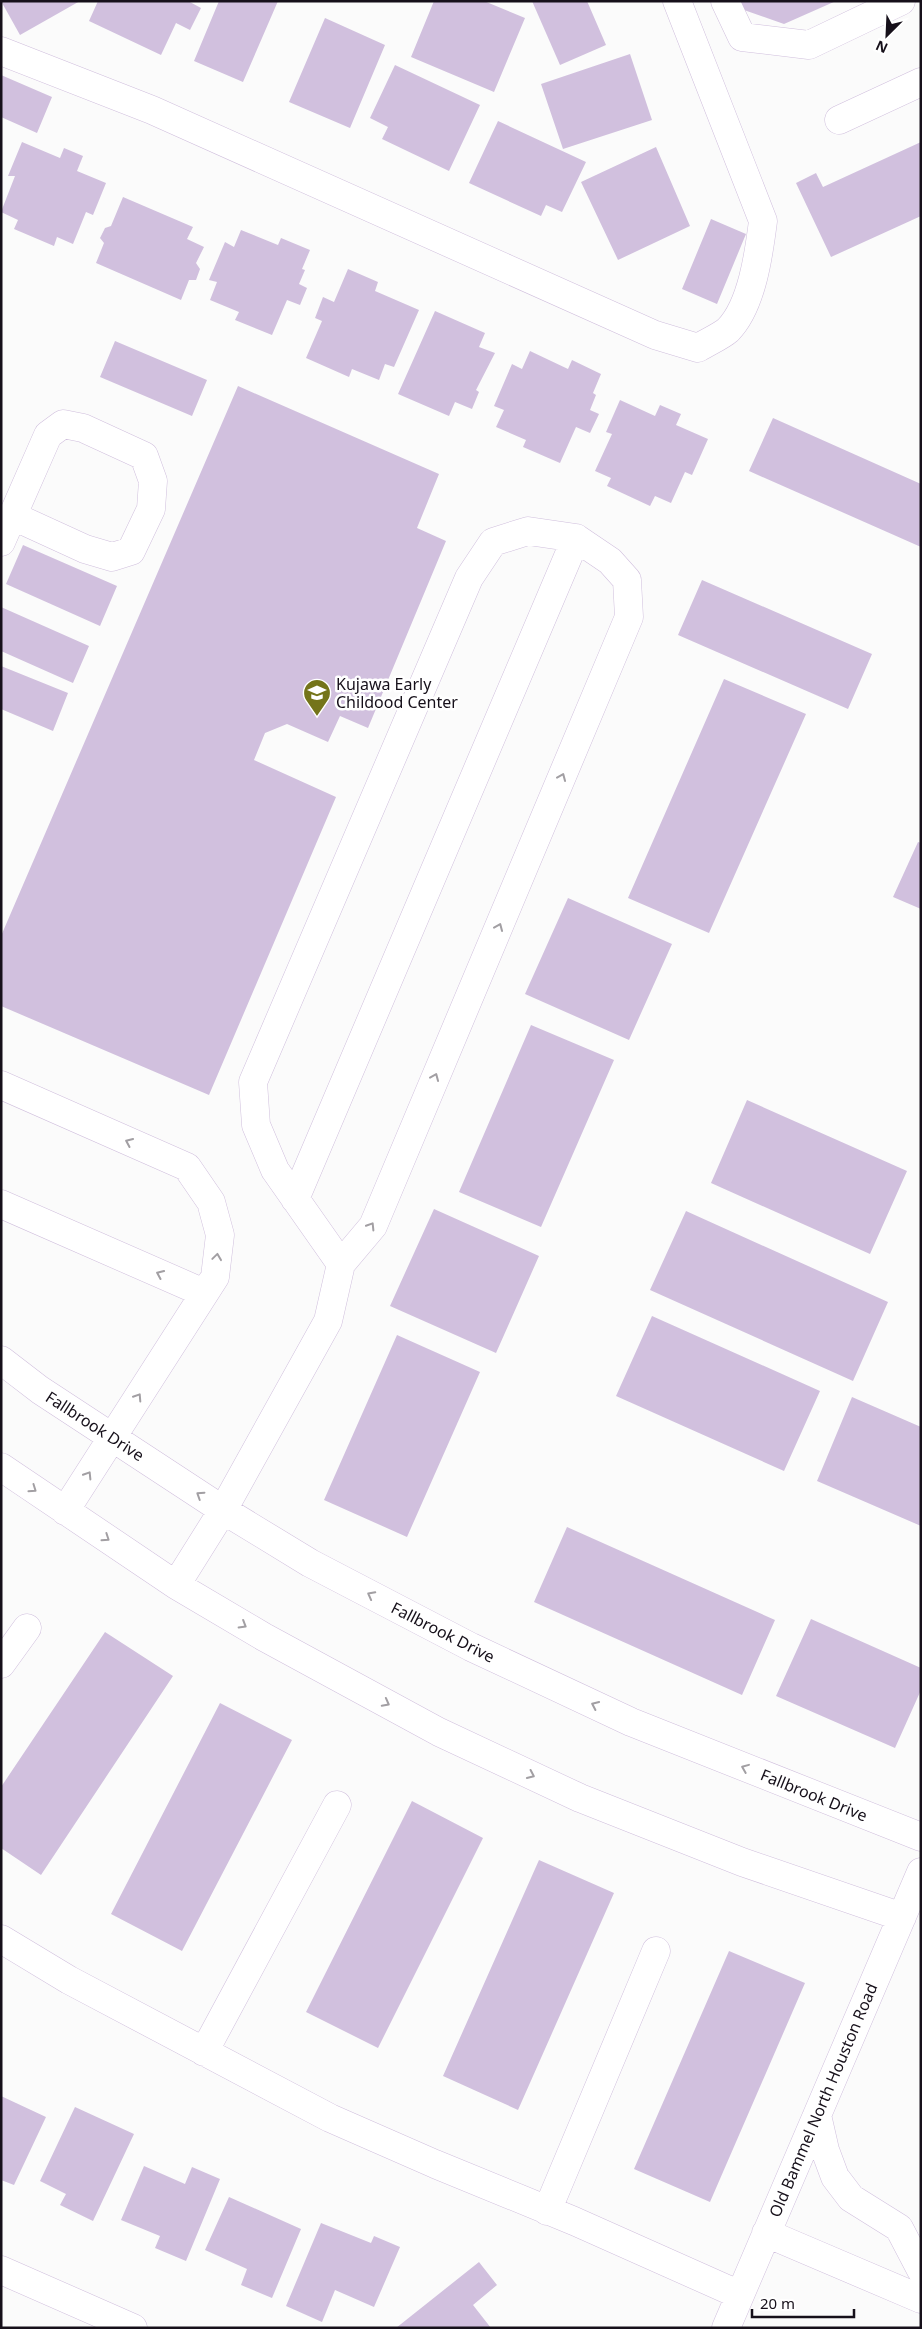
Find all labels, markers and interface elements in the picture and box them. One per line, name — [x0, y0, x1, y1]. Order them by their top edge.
north arrow — [862, 10, 912, 60]
text: N — [872, 36, 891, 58]
place label: Kujawa Early Childood Center — [336, 673, 458, 713]
school or university icon: Kujawa Early Childood Center — [302, 678, 332, 717]
one-way arrow — [556, 774, 566, 782]
one-way arrow — [492, 923, 503, 932]
one-way arrow — [429, 1073, 440, 1082]
one-way arrow — [125, 1137, 134, 1148]
one-way arrow — [365, 1222, 375, 1231]
one-way arrow — [212, 1253, 222, 1262]
one-way arrow — [156, 1269, 165, 1280]
street label: Fallbrook Drive — [41, 1386, 149, 1466]
one-way arrow — [131, 1393, 141, 1402]
one-way arrow — [82, 1471, 92, 1480]
one-way arrow — [27, 1483, 37, 1492]
one-way arrow — [197, 1492, 206, 1502]
one-way arrow — [100, 1532, 110, 1541]
one-way arrow — [367, 1591, 376, 1601]
street label: Fallbrook Drive — [388, 1596, 498, 1668]
one-way arrow — [238, 1619, 247, 1629]
one-way arrow — [380, 1697, 389, 1707]
one-way arrow — [591, 1701, 600, 1712]
one-way arrow — [741, 1763, 750, 1774]
street label: Fallbrook Drive — [757, 1764, 871, 1826]
one-way arrow — [526, 1769, 535, 1779]
street label: Old Bammel North Houston Road — [764, 1979, 882, 2221]
scale bar — [752, 2286, 854, 2318]
text: 20 m — [760, 2293, 795, 2313]

